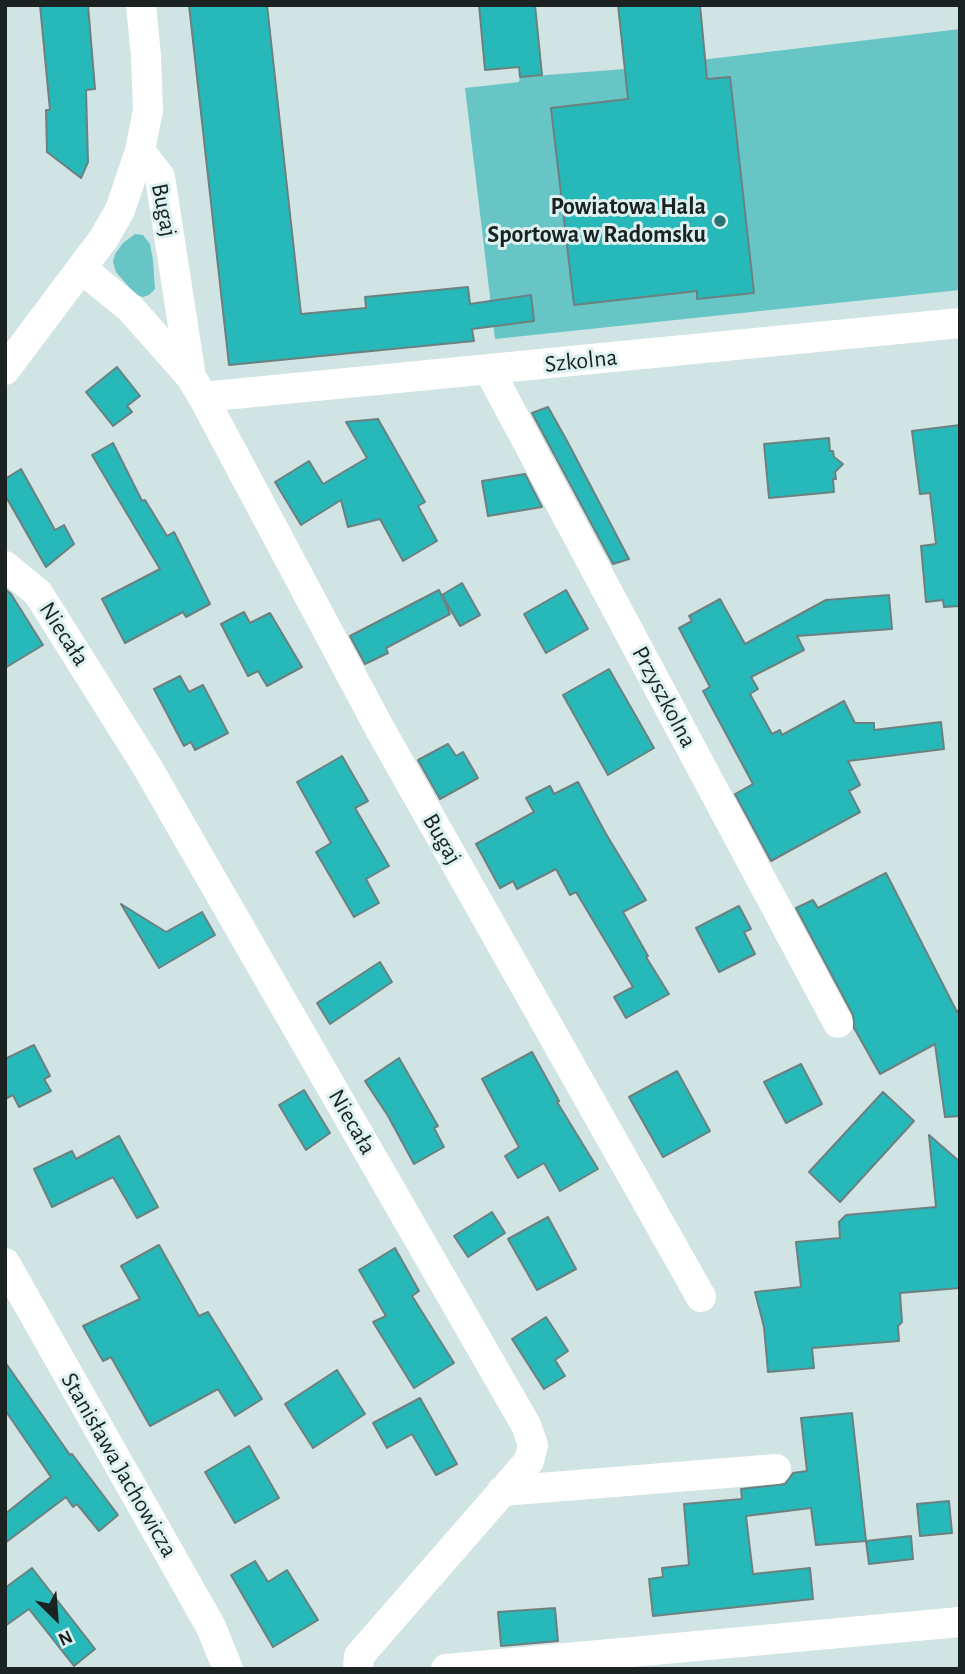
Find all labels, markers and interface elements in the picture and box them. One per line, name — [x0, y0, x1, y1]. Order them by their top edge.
street label: Bugaj — [145, 181, 183, 239]
place label: Powiatowa Hala Sportowa w Radomsku — [487, 193, 706, 249]
marker: Powiatowa Hala Sportowa w Radomsku — [712, 213, 728, 229]
street label: Szkolna — [543, 343, 619, 379]
street label: Niecała — [33, 597, 95, 671]
street label: Przyszkolna — [625, 641, 703, 753]
street label: Bugaj — [416, 808, 468, 870]
street label: Niecała — [322, 1084, 382, 1160]
street label: Stanisława Jachowicza — [54, 1368, 184, 1562]
north arrow — [21, 1583, 91, 1653]
text: N — [55, 1626, 75, 1649]

